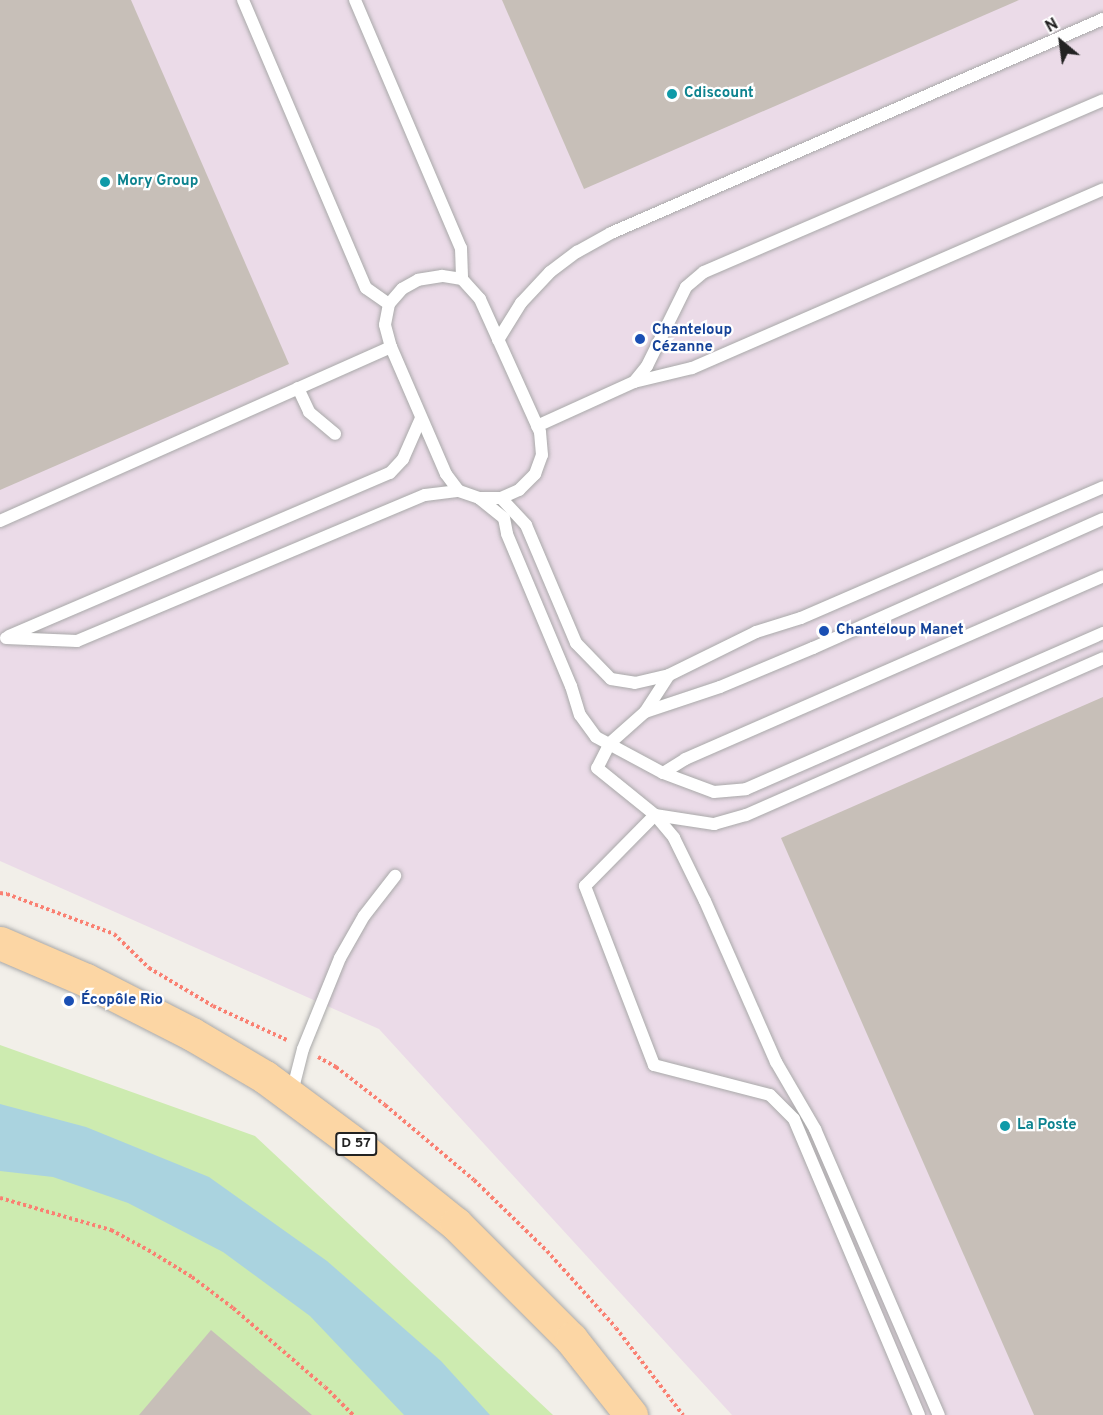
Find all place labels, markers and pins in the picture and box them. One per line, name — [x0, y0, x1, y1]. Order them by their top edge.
place label: Cdiscount — [684, 85, 754, 103]
marker: Cdiscount — [665, 87, 679, 101]
place label: Mory Group — [117, 173, 198, 191]
marker: Mory Group — [98, 175, 112, 189]
place label: Chanteloup Cézanne — [652, 321, 732, 356]
marker: Chanteloup Cézanne — [633, 332, 647, 346]
place label: Chanteloup Manet — [836, 622, 964, 640]
marker: Chanteloup Manet — [817, 624, 831, 638]
place label: Écopôle Rio — [81, 992, 163, 1010]
marker: Écopôle Rio — [62, 994, 76, 1008]
place label: La Poste — [1017, 1117, 1077, 1135]
marker: La Poste — [998, 1119, 1012, 1133]

